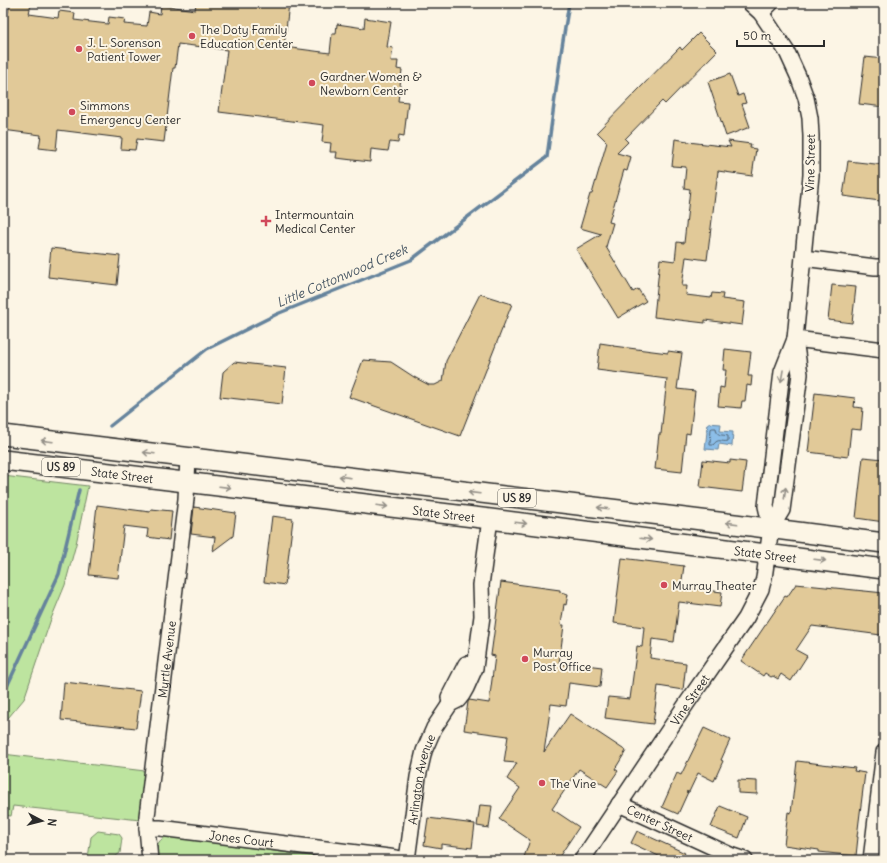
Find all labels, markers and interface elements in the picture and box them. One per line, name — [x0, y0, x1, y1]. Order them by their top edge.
place label: The Doty Family Education Center — [200, 22, 293, 51]
scale bar — [737, 22, 824, 48]
text: 50 m — [743, 28, 772, 43]
marker: The Doty Family Education Center — [187, 31, 197, 41]
place label: J. L. Sorenson Patient Tower — [87, 35, 161, 64]
marker: J. L. Sorenson Patient Tower — [74, 44, 84, 54]
place label: Gardner Women & Newborn Center — [320, 69, 422, 98]
marker: Gardner Women & Newborn Center — [307, 78, 317, 88]
place label: Simmons Emergency Center — [80, 98, 181, 127]
marker: Simmons Emergency Center — [67, 107, 77, 117]
street label: Vine Street — [802, 134, 818, 192]
place label: Intermountain Medical Center — [275, 207, 356, 236]
marker: Intermountain Medical Center — [260, 215, 272, 227]
water label: Little Cottonwood Creek — [274, 240, 411, 311]
one-way arrow — [778, 369, 786, 382]
one-way arrow — [41, 437, 54, 444]
one-way arrow — [143, 449, 156, 457]
road number: US 89 — [42, 458, 80, 476]
street label: State Street — [90, 463, 154, 486]
one-way arrow — [339, 473, 352, 481]
one-way arrow — [218, 483, 231, 491]
one-way arrow — [781, 487, 788, 500]
one-way arrow — [468, 489, 481, 496]
road number: US 89 — [498, 489, 536, 507]
one-way arrow — [375, 502, 388, 510]
street label: State Street — [412, 502, 476, 525]
one-way arrow — [597, 504, 610, 512]
one-way arrow — [514, 519, 527, 527]
one-way arrow — [726, 520, 739, 527]
one-way arrow — [639, 535, 652, 543]
street label: State Street — [733, 543, 797, 565]
one-way arrow — [813, 557, 826, 564]
place label: Murray Theater — [672, 578, 757, 593]
marker: Murray Theater — [659, 580, 669, 590]
street label: Myrtle Avenue — [154, 620, 178, 699]
place label: Murray Post Office — [533, 645, 591, 674]
marker: Murray Post Office — [520, 654, 530, 664]
street label: Vine Street — [667, 671, 712, 728]
street label: Arlington Avenue — [404, 732, 438, 826]
place label: The Vine — [550, 776, 596, 791]
marker: The Vine — [537, 778, 547, 788]
north arrow — [22, 801, 62, 841]
street label: Center Street — [624, 801, 695, 844]
text: N — [45, 818, 59, 827]
street label: Jones Court — [208, 827, 275, 850]

